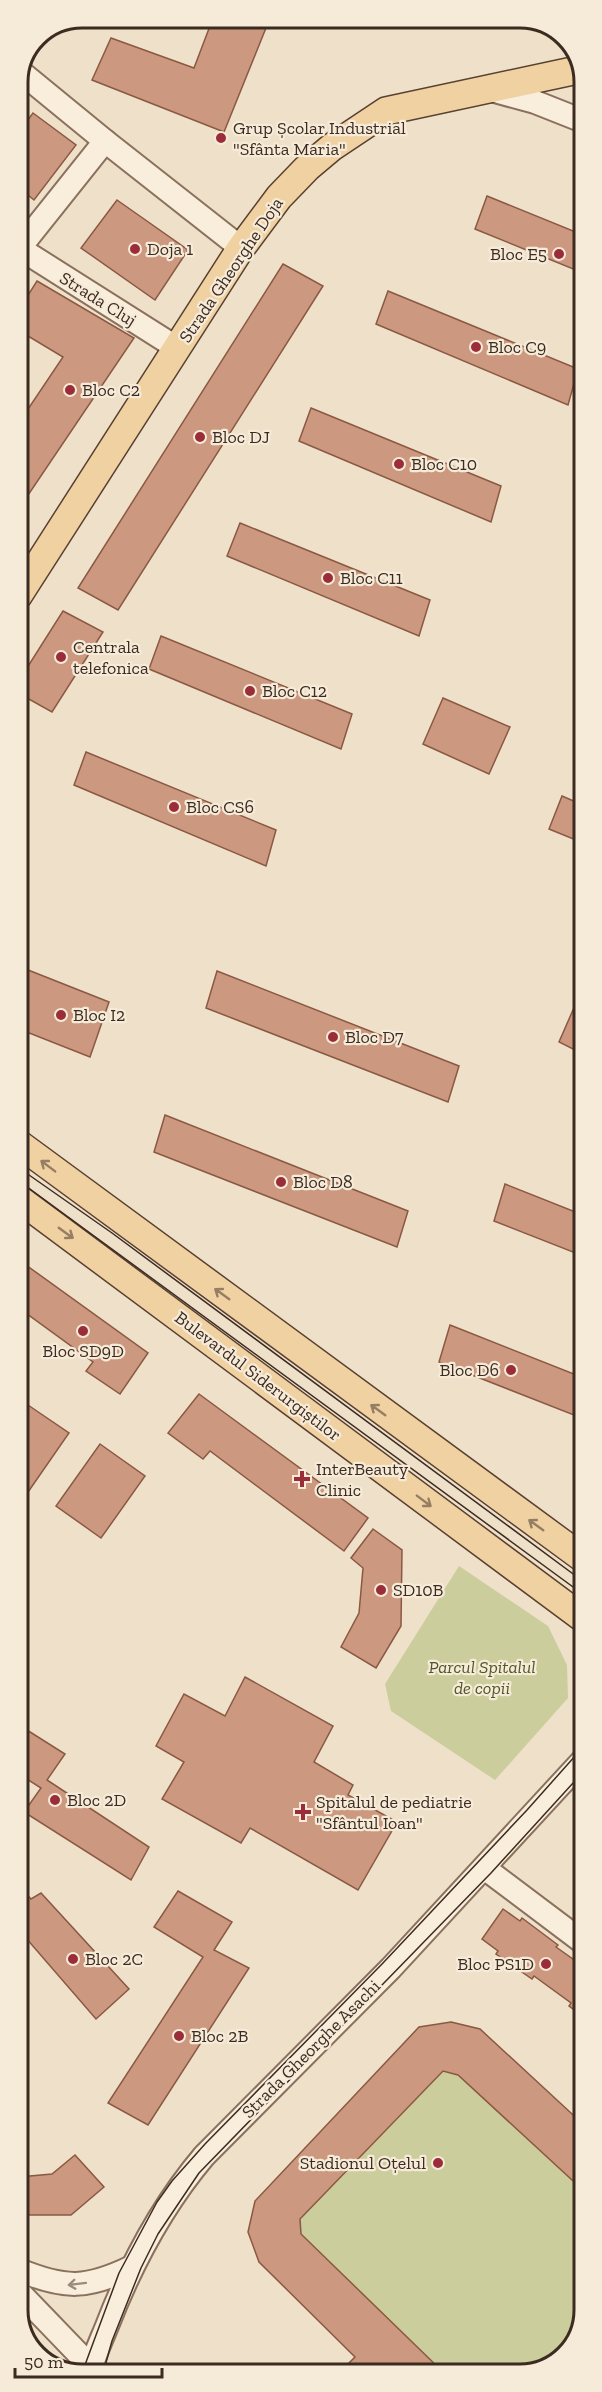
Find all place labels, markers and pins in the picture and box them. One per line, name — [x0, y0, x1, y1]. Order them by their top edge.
place label: Grup Școlar Industrial "Sfânta Maria" — [233, 117, 406, 160]
marker: Grup Școlar Industrial "Sfânta Maria" — [214, 131, 228, 145]
place label: Doja 1 — [147, 238, 193, 260]
marker: Doja 1 — [128, 242, 142, 256]
place label: Bloc E5 — [490, 243, 547, 265]
marker: Bloc E5 — [552, 247, 566, 261]
place label: Bloc C9 — [488, 336, 546, 358]
marker: Bloc C9 — [469, 340, 483, 354]
place label: Bloc C2 — [82, 379, 140, 401]
marker: Bloc C2 — [63, 383, 77, 397]
place label: Bloc DJ — [212, 426, 270, 448]
marker: Bloc DJ — [193, 430, 207, 444]
place label: Bloc C10 — [411, 453, 477, 475]
marker: Bloc C10 — [392, 457, 406, 471]
place label: Bloc C11 — [340, 567, 403, 589]
marker: Bloc C11 — [321, 571, 335, 585]
place label: Centrala telefonica — [73, 636, 149, 679]
marker: Centrala telefonica — [54, 650, 68, 664]
place label: Bloc C12 — [262, 680, 327, 702]
marker: Bloc C12 — [243, 684, 257, 698]
place label: Bloc CS6 — [186, 796, 254, 818]
marker: Bloc CS6 — [167, 800, 181, 814]
place label: Bloc I2 — [73, 1004, 125, 1026]
marker: Bloc I2 — [54, 1008, 68, 1022]
place label: Bloc D7 — [345, 1026, 404, 1048]
marker: Bloc D7 — [326, 1030, 340, 1044]
place label: Bloc D8 — [293, 1171, 353, 1193]
marker: Bloc D8 — [274, 1175, 288, 1189]
marker: Bloc SD9D — [76, 1324, 90, 1338]
place label: Bloc SD9D — [42, 1340, 124, 1362]
place label: Bloc D6 — [440, 1359, 499, 1381]
marker: Bloc D6 — [504, 1363, 518, 1377]
place label: InterBeauty Clinic — [316, 1458, 409, 1501]
marker: InterBeauty Clinic — [293, 1470, 311, 1488]
place label: SD10B — [393, 1579, 444, 1601]
marker: SD10B — [374, 1583, 388, 1597]
place label: Bloc 2D — [67, 1789, 126, 1811]
place label: Spitalul de pediatrie "Sfântul Ioan" — [316, 1791, 472, 1834]
marker: Bloc 2D — [48, 1793, 62, 1807]
marker: Spitalul de pediatrie "Sfântul Ioan" — [294, 1803, 312, 1821]
place label: Bloc 2C — [85, 1948, 143, 1970]
marker: Bloc 2C — [66, 1952, 80, 1966]
place label: Bloc PS1D — [457, 1953, 534, 1975]
marker: Bloc PS1D — [539, 1957, 553, 1971]
place label: Bloc 2B — [191, 2025, 248, 2047]
marker: Bloc 2B — [172, 2029, 186, 2043]
place label: Stadionul Oțelul — [300, 2152, 426, 2174]
marker: Stadionul Oțelul — [431, 2156, 445, 2170]

